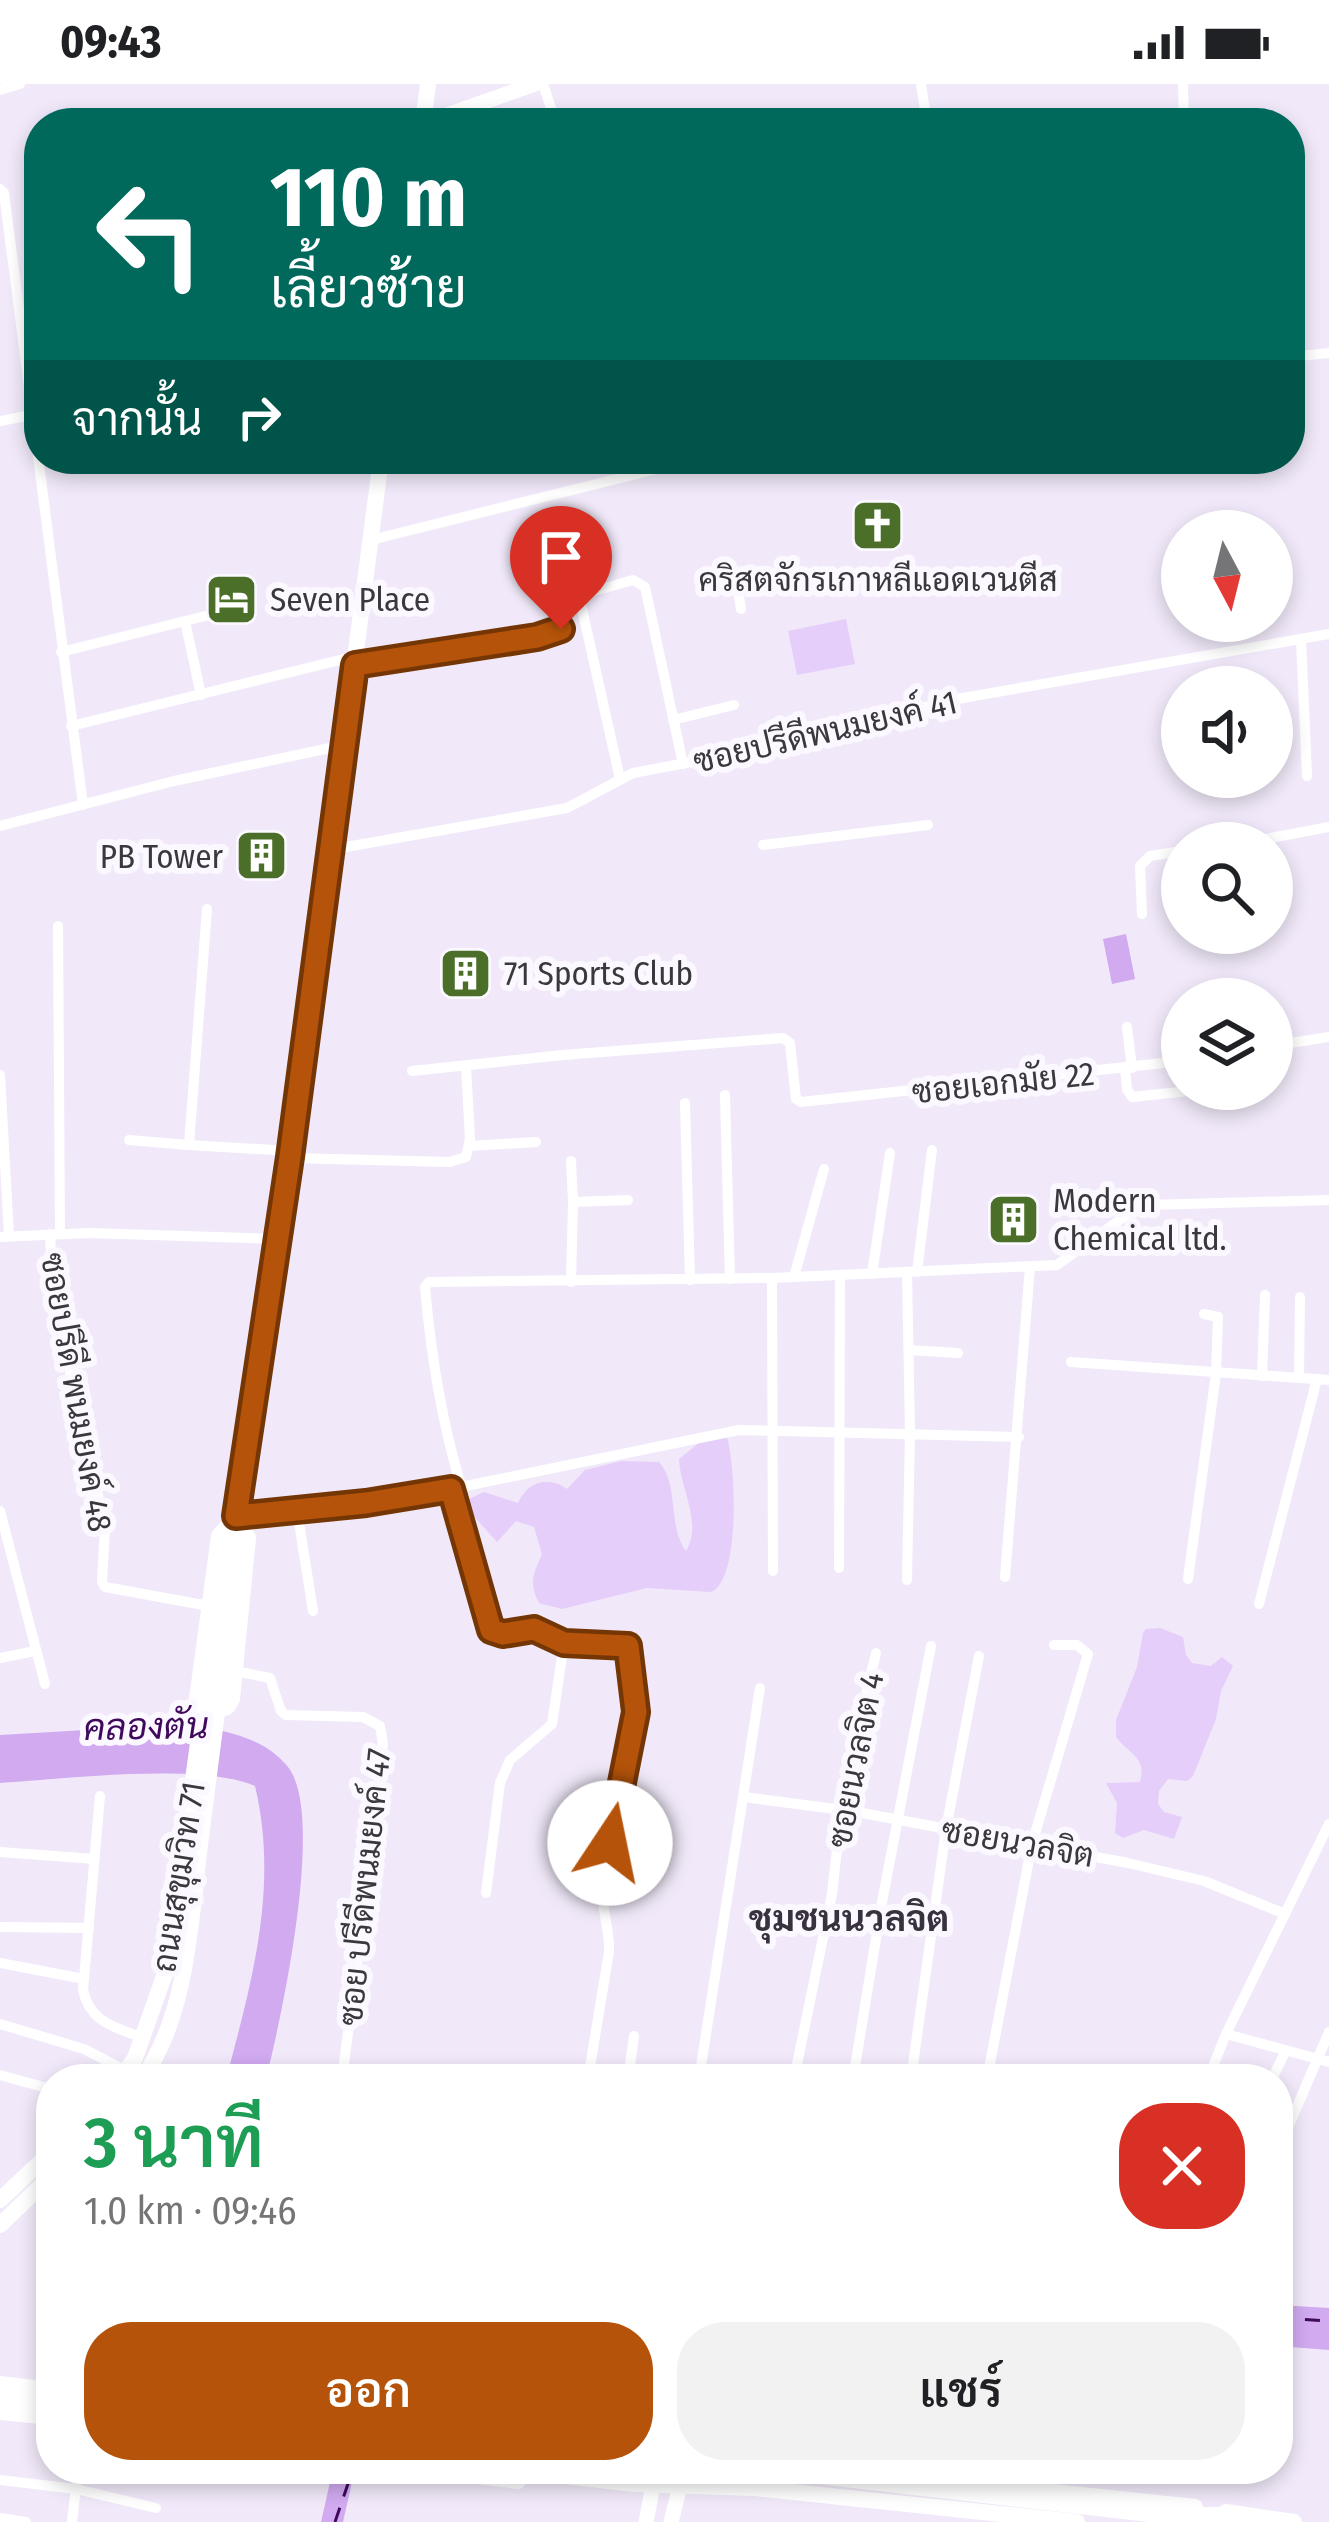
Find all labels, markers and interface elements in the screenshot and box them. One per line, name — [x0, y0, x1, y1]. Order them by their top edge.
text: 09:43 — [60, 15, 161, 69]
text: 110 m — [270, 147, 467, 248]
icon: left — [72, 156, 228, 312]
text: เลี้ยวซ้าย — [270, 257, 467, 321]
icon: right — [226, 384, 292, 450]
text: จากนั้น — [72, 393, 202, 447]
church icon: คริสตจักรเกาหลีแอดเวนตีส — [850, 497, 906, 553]
pin — [510, 506, 612, 629]
north arrow — [1161, 510, 1293, 642]
map controls — [1161, 510, 1293, 1110]
icon: arrive — [528, 524, 594, 590]
place label: คริสตจักรเกาหลีแอดเวนตีส — [698, 560, 1058, 600]
hotel icon: Seven Place — [203, 571, 259, 627]
place label: Seven Place — [270, 580, 430, 620]
button: sound — [1161, 666, 1293, 798]
street label: ซอยปรีดีพนมยงค์ 41 — [690, 682, 961, 782]
button: search — [1161, 822, 1293, 954]
building icon: PB Tower — [234, 828, 290, 884]
place label: PB Tower — [100, 837, 223, 877]
building icon: 71 Sports Club — [437, 945, 493, 1001]
place label: 71 Sports Club — [504, 954, 693, 994]
button: layers — [1161, 978, 1293, 1110]
street label: ซอยเอกมัย 22 — [910, 1054, 1096, 1112]
place label: Modern Chemical ltd. — [1053, 1181, 1227, 1259]
building icon: Modern Chemical ltd. — [986, 1191, 1042, 1247]
street label: ซอยปรีดี พนมยงค์ 48 — [32, 1250, 120, 1535]
street label: ซอยนวลจิต 4 — [819, 1669, 893, 1851]
water label: คลองตัน — [83, 1704, 209, 1750]
street label: ซอย ปรีดีพนมยงค์ 47 — [331, 1746, 399, 2028]
street label: ถนนสุขุมวิท 71 — [144, 1779, 216, 1976]
position arrow — [547, 1780, 673, 1906]
street label: ซอยนวลจิต — [939, 1810, 1097, 1876]
district label: ชุมชนนวลจิต — [749, 1897, 949, 1944]
text: 3 นาที — [84, 2100, 264, 2186]
button: close — [1119, 2103, 1245, 2229]
text: 1.0 km · 09:46 — [84, 2188, 297, 2234]
button: ออก — [84, 2322, 653, 2460]
button: แชร์ — [677, 2322, 1245, 2460]

